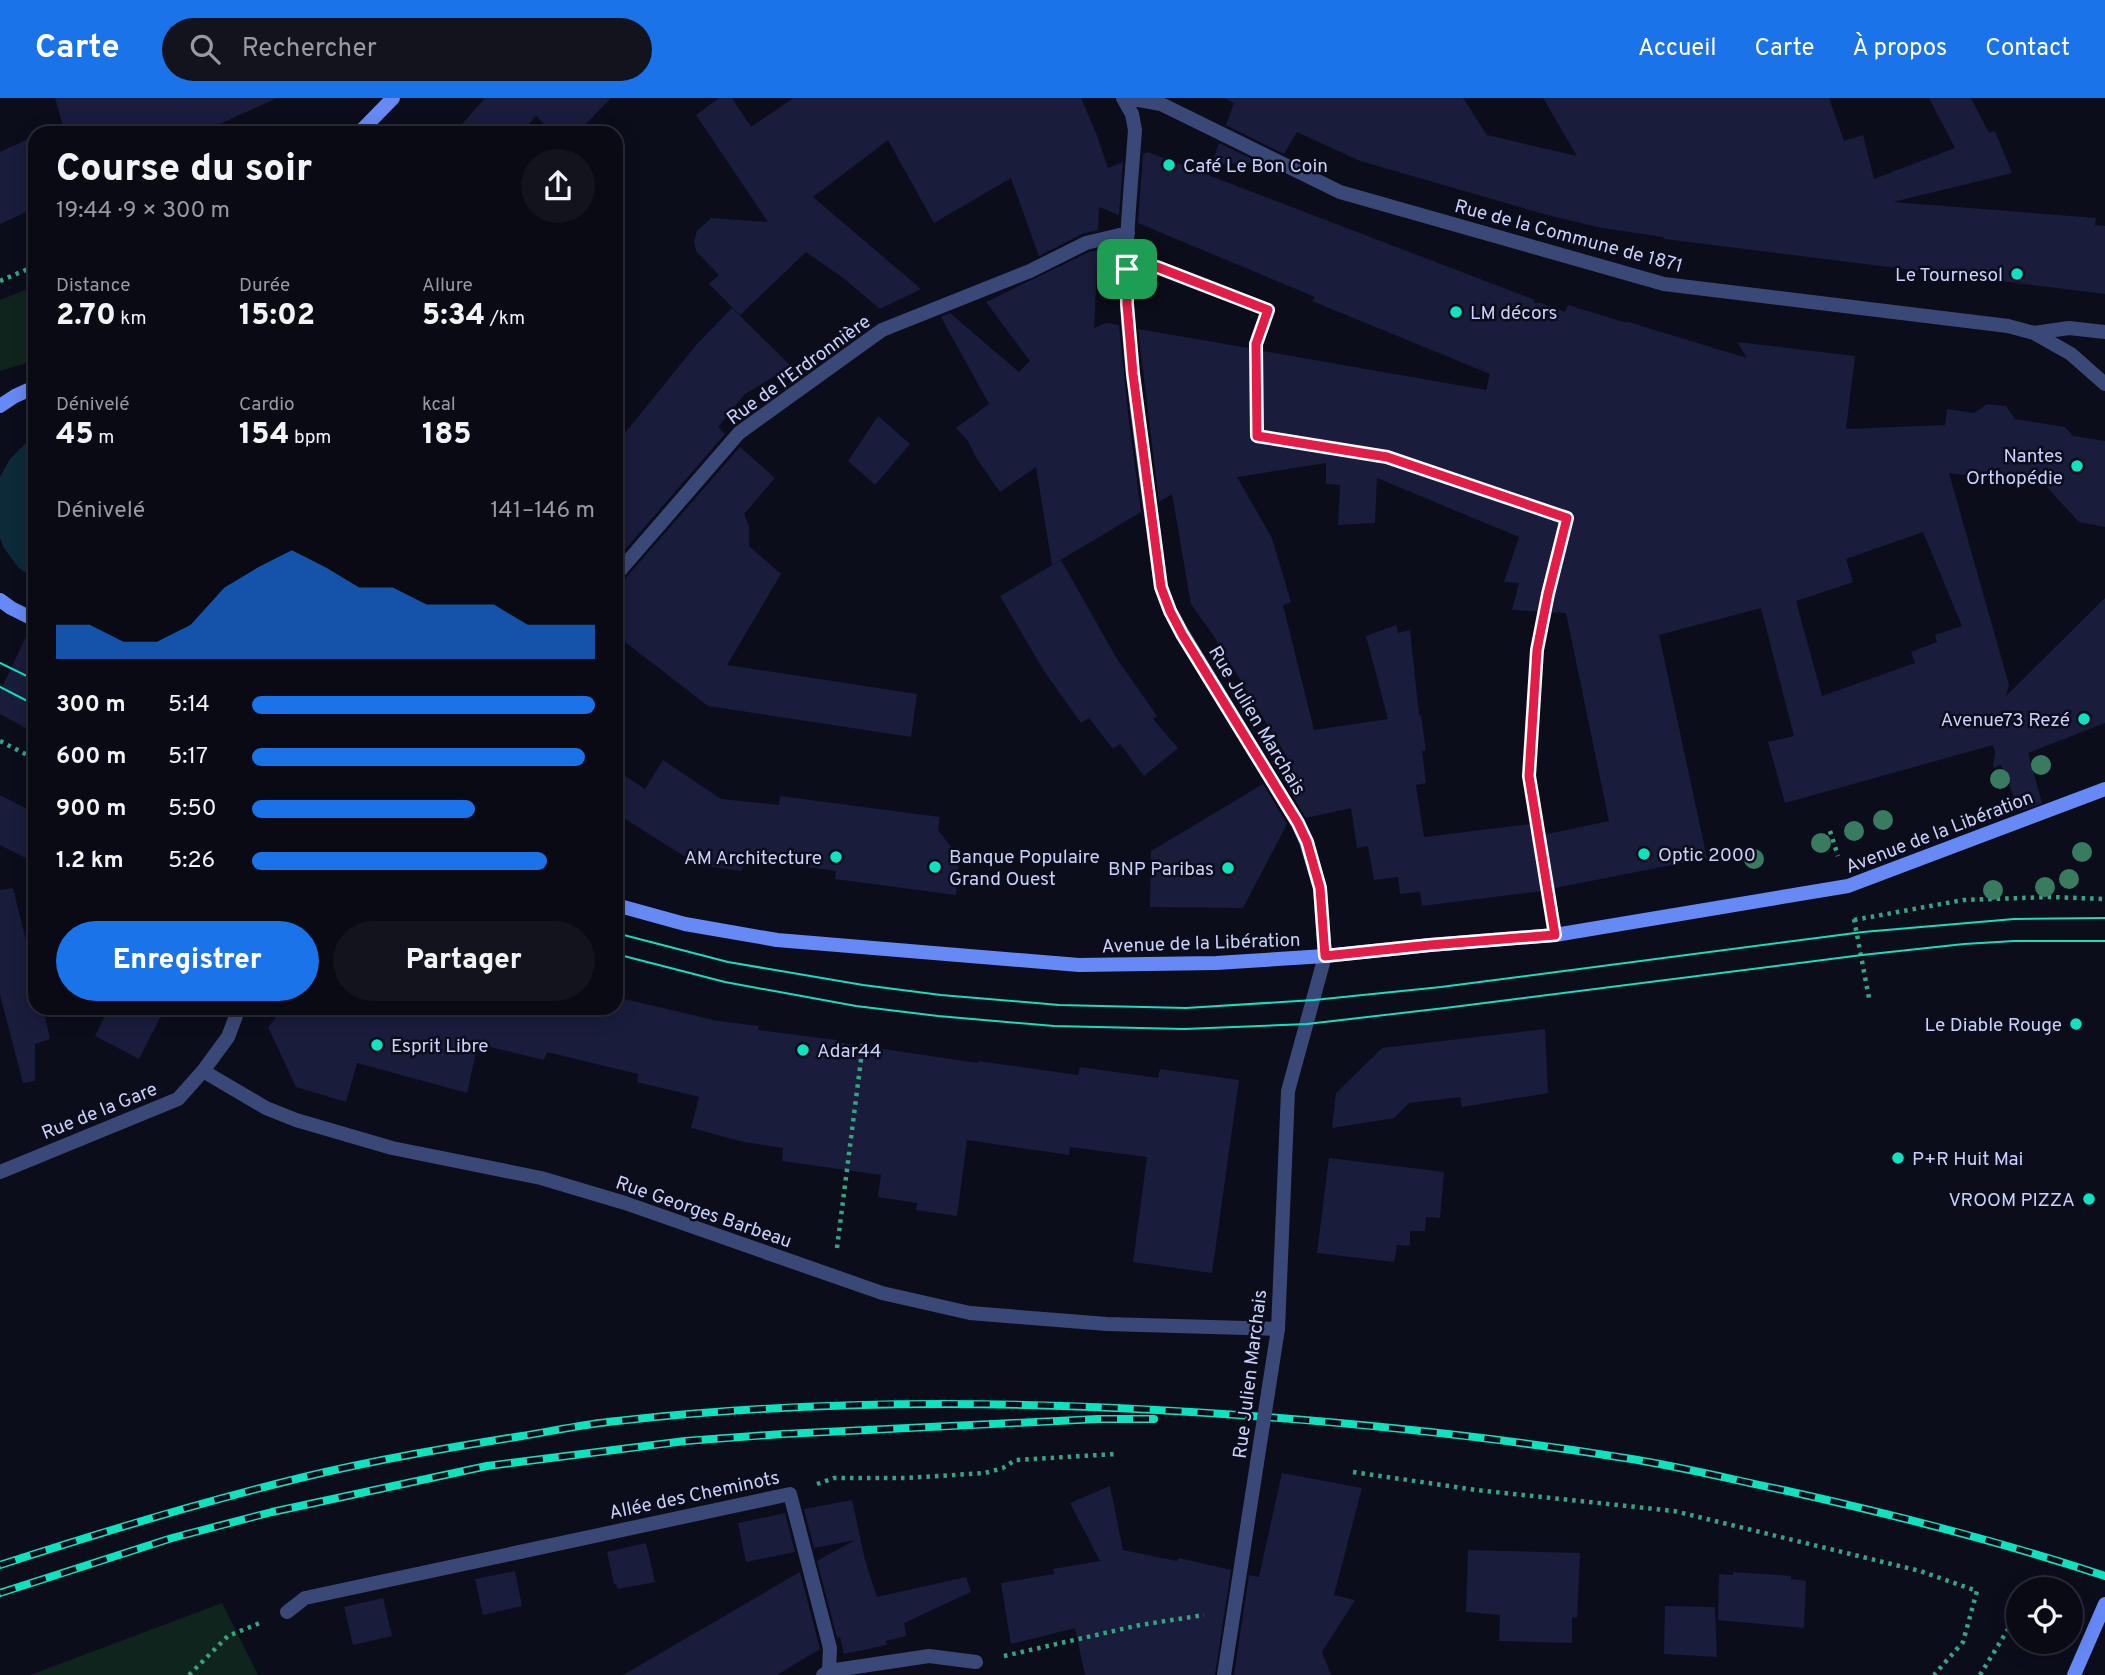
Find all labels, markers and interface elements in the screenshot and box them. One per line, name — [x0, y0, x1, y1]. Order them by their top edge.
search box — [162, 18, 652, 81]
text: Carte — [35, 28, 120, 70]
icon: search — [186, 30, 224, 68]
text: Rechercher — [242, 33, 377, 66]
text: Accueil — [1638, 34, 1717, 64]
text: Carte — [1755, 34, 1814, 64]
text: À propos — [1852, 34, 1947, 64]
text: Contact — [1985, 34, 2070, 64]
text: Course du soir — [56, 146, 312, 195]
button: share — [521, 149, 595, 223]
place label: Café Le Bon Coin — [1183, 155, 1328, 179]
marker: Café Le Bon Coin — [1161, 157, 1177, 173]
street label: Rue de la Commune de 1871 — [1452, 195, 1685, 279]
text: 19:44 · 9 × 300 m — [56, 197, 230, 226]
pin — [1097, 239, 1157, 299]
icon: arrive — [1108, 250, 1146, 288]
place label: Le Tournesol — [1895, 264, 2003, 288]
marker: Le Tournesol — [2009, 266, 2025, 282]
text: Distance — [56, 274, 131, 298]
text: Durée — [239, 274, 290, 298]
text: Allure — [422, 274, 473, 298]
text: 2.70 — [56, 298, 116, 335]
text: 15:02 — [239, 298, 315, 335]
text: 5:34 — [422, 298, 485, 335]
place label: LM décors — [1470, 302, 1558, 326]
marker: LM décors — [1448, 304, 1464, 320]
text: km — [116, 307, 147, 331]
text: /km — [485, 307, 525, 331]
street label: Rue de l'Erdronnière — [722, 310, 876, 431]
text: Dénivelé — [56, 393, 130, 417]
text: Cardio — [239, 393, 295, 417]
text: kcal — [422, 393, 456, 417]
text: 45 — [56, 417, 94, 454]
text: 154 — [239, 417, 290, 454]
text: 185 — [422, 417, 472, 454]
text: m — [94, 426, 114, 450]
text: bpm — [290, 426, 331, 450]
place label: Nantes Orthopédie — [1966, 445, 2063, 491]
marker: Nantes Orthopédie — [2069, 458, 2085, 474]
text: Dénivelé — [56, 497, 145, 526]
text: 141–146 m — [490, 497, 595, 526]
street label: Rue Julien Marchais — [1202, 642, 1310, 800]
text: 300 m — [56, 691, 126, 720]
text: 5:14 — [168, 691, 210, 720]
place label: Avenue73 Rezé — [1940, 709, 2070, 733]
marker: Avenue73 Rezé — [2076, 711, 2092, 727]
text: 600 m — [56, 743, 126, 772]
text: 5:17 — [168, 743, 208, 772]
street label: Avenue de la Libération — [1843, 786, 2037, 880]
text: 900 m — [56, 795, 126, 824]
text: 5:50 — [168, 795, 216, 824]
place label: Optic 2000 — [1658, 844, 1756, 868]
place label: Banque Populaire Grand Ouest — [949, 846, 1100, 892]
marker: Optic 2000 — [1636, 846, 1652, 862]
text: 1.2 km — [56, 847, 124, 876]
text: 5:26 — [168, 847, 215, 876]
place label: AM Architecture — [684, 847, 822, 871]
marker: AM Architecture — [828, 849, 844, 865]
place label: BNP Paribas — [1108, 858, 1214, 882]
marker: Banque Populaire Grand Ouest — [927, 859, 943, 875]
marker: BNP Paribas — [1220, 860, 1236, 876]
button: Enregistrer — [56, 921, 319, 1001]
button: Partager — [333, 921, 595, 1001]
street label: Avenue de la Libération — [1101, 929, 1301, 959]
place label: Le Diable Rouge — [1924, 1014, 2062, 1038]
marker: Le Diable Rouge — [2068, 1016, 2084, 1032]
place label: Esprit Libre — [391, 1035, 489, 1059]
marker: Esprit Libre — [369, 1037, 385, 1053]
place label: Adar44 — [817, 1040, 882, 1064]
marker: Adar44 — [795, 1042, 811, 1058]
street label: Rue de la Gare — [38, 1078, 161, 1146]
place label: P+R Huit Mai — [1912, 1148, 2023, 1172]
marker: P+R Huit Mai — [1890, 1150, 1906, 1166]
street label: Rue Georges Barbeau — [612, 1171, 795, 1254]
place label: VROOM PIZZA — [1949, 1189, 2075, 1213]
marker: VROOM PIZZA — [2081, 1191, 2097, 1207]
street label: Rue Julien Marchais — [1229, 1288, 1273, 1460]
street label: Allée des Cheminots — [607, 1466, 782, 1526]
map controls — [2006, 1577, 2083, 1654]
button: locate — [2006, 1577, 2083, 1654]

